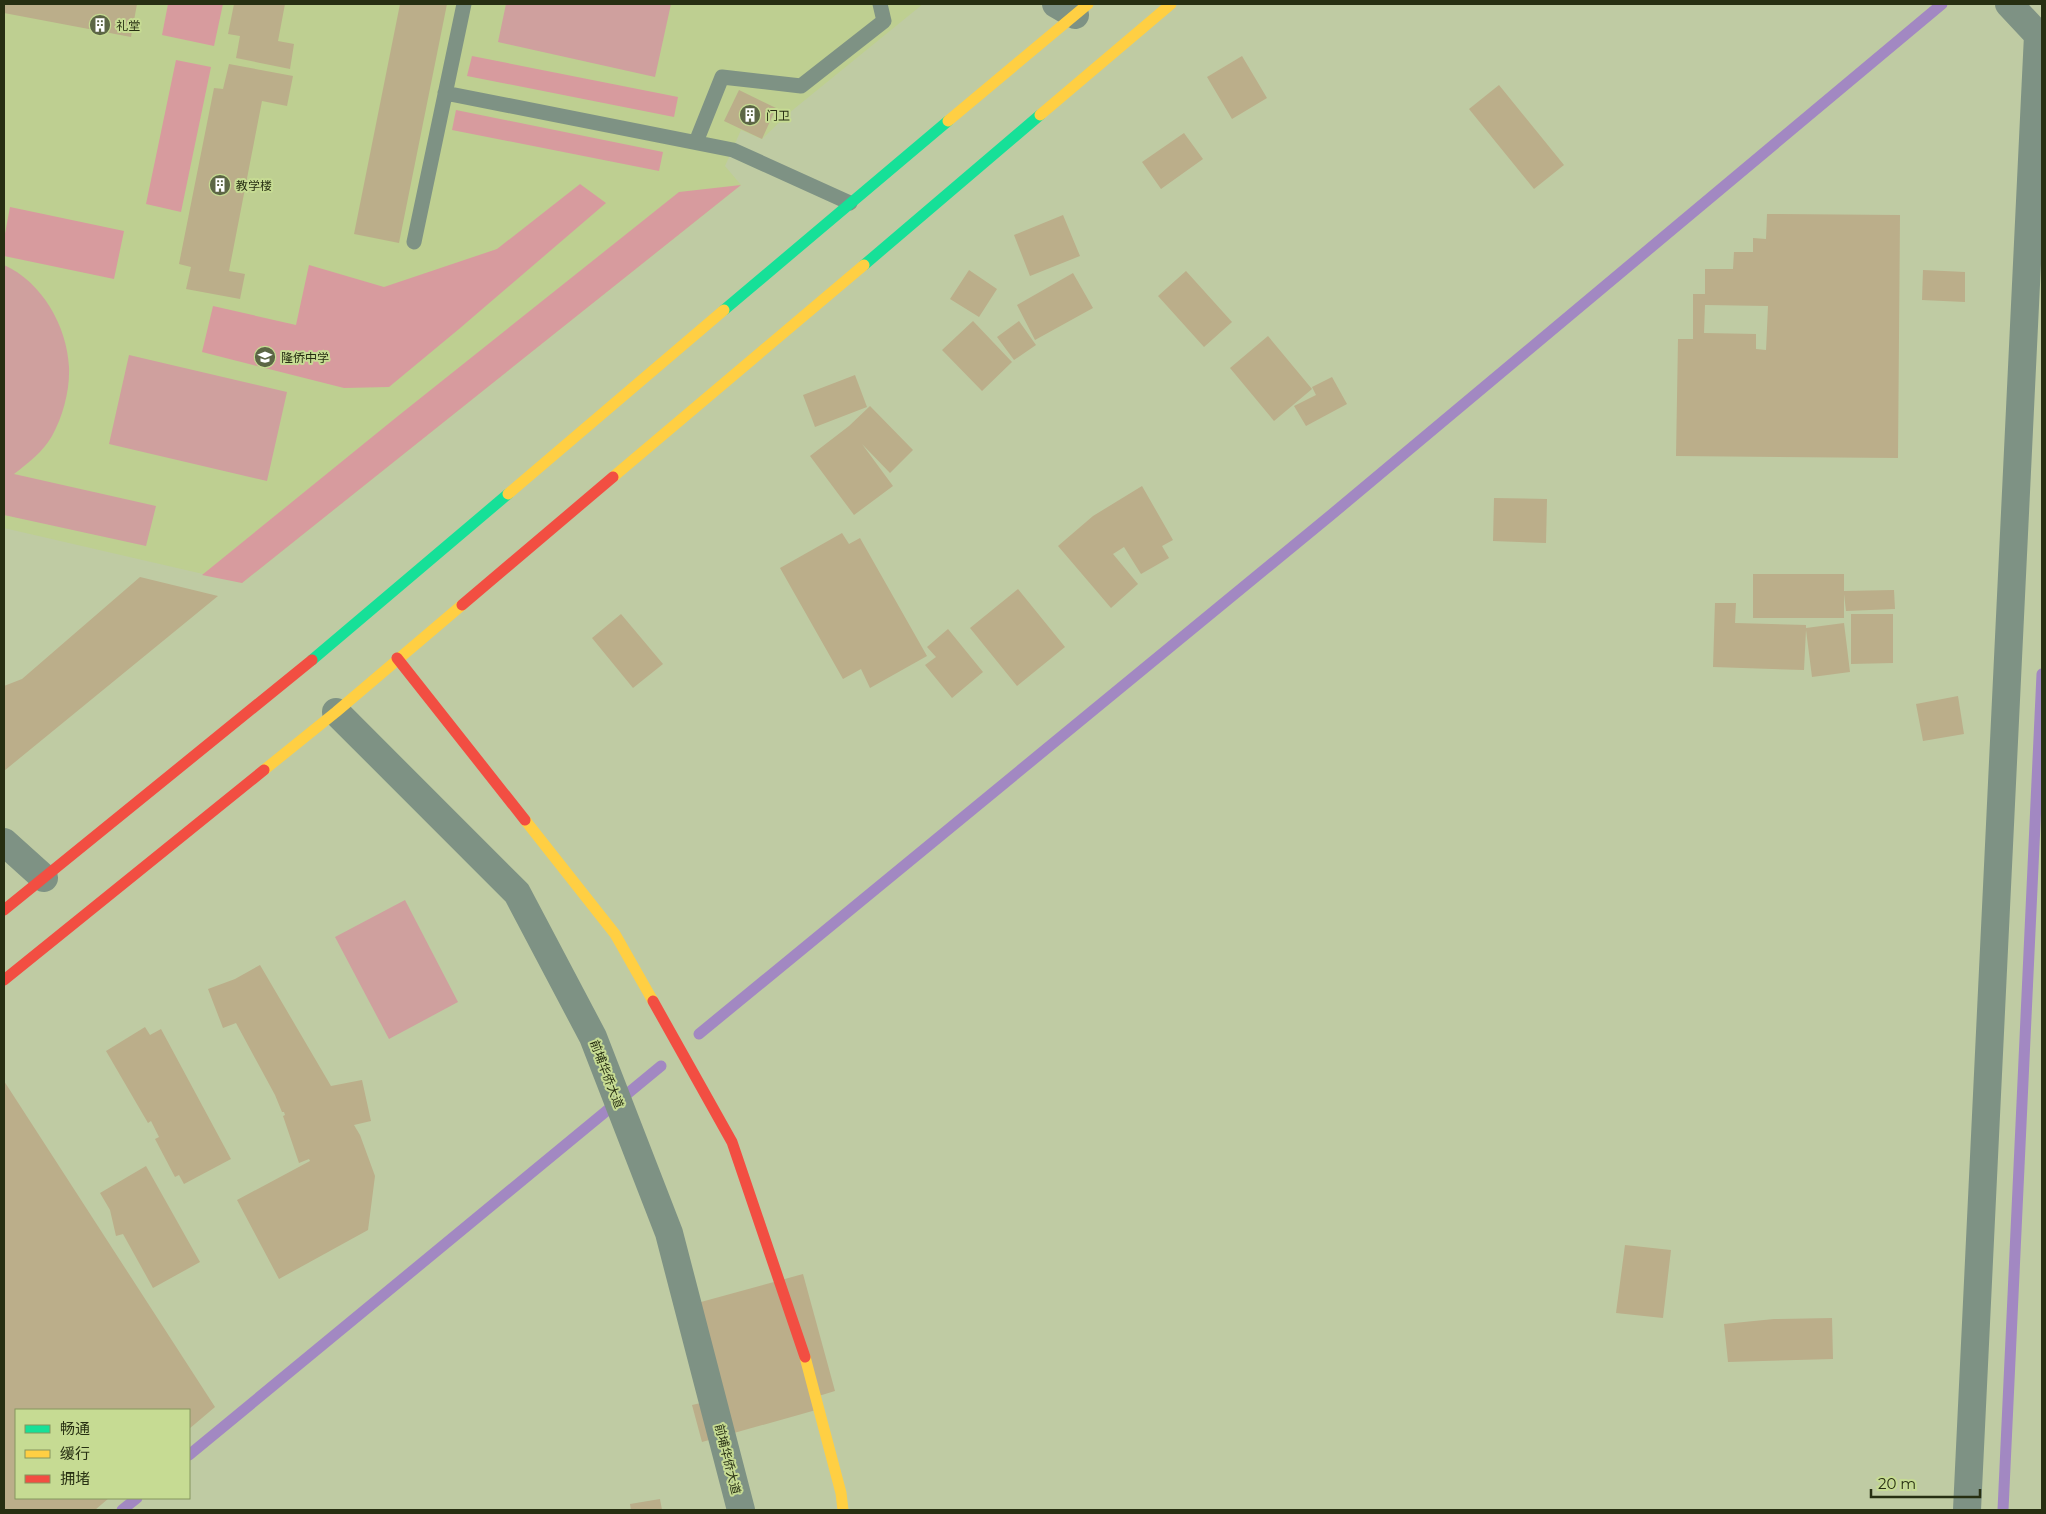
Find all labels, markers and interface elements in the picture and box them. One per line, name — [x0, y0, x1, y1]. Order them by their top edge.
building icon: 礼堂 — [88, 13, 112, 37]
place label: 礼堂 — [116, 18, 140, 33]
building icon: 门卫 — [738, 103, 762, 127]
place label: 门卫 — [766, 108, 790, 123]
building icon: 教学楼 — [208, 173, 232, 197]
place label: 教学楼 — [236, 178, 272, 193]
school or university icon: 隆侨中学 — [253, 345, 277, 369]
place label: 隆侨中学 — [281, 350, 329, 365]
street label: 前埔华侨大道 — [587, 1038, 627, 1110]
legend — [15, 1409, 190, 1499]
text: 畅通 — [60, 1419, 90, 1438]
street label: 前埔华侨大道 — [712, 1422, 744, 1496]
text: 缓行 — [60, 1444, 90, 1463]
scale bar — [1871, 1466, 1980, 1498]
text: 拥堵 — [60, 1469, 90, 1488]
text: 20 m — [1878, 1474, 1916, 1493]

